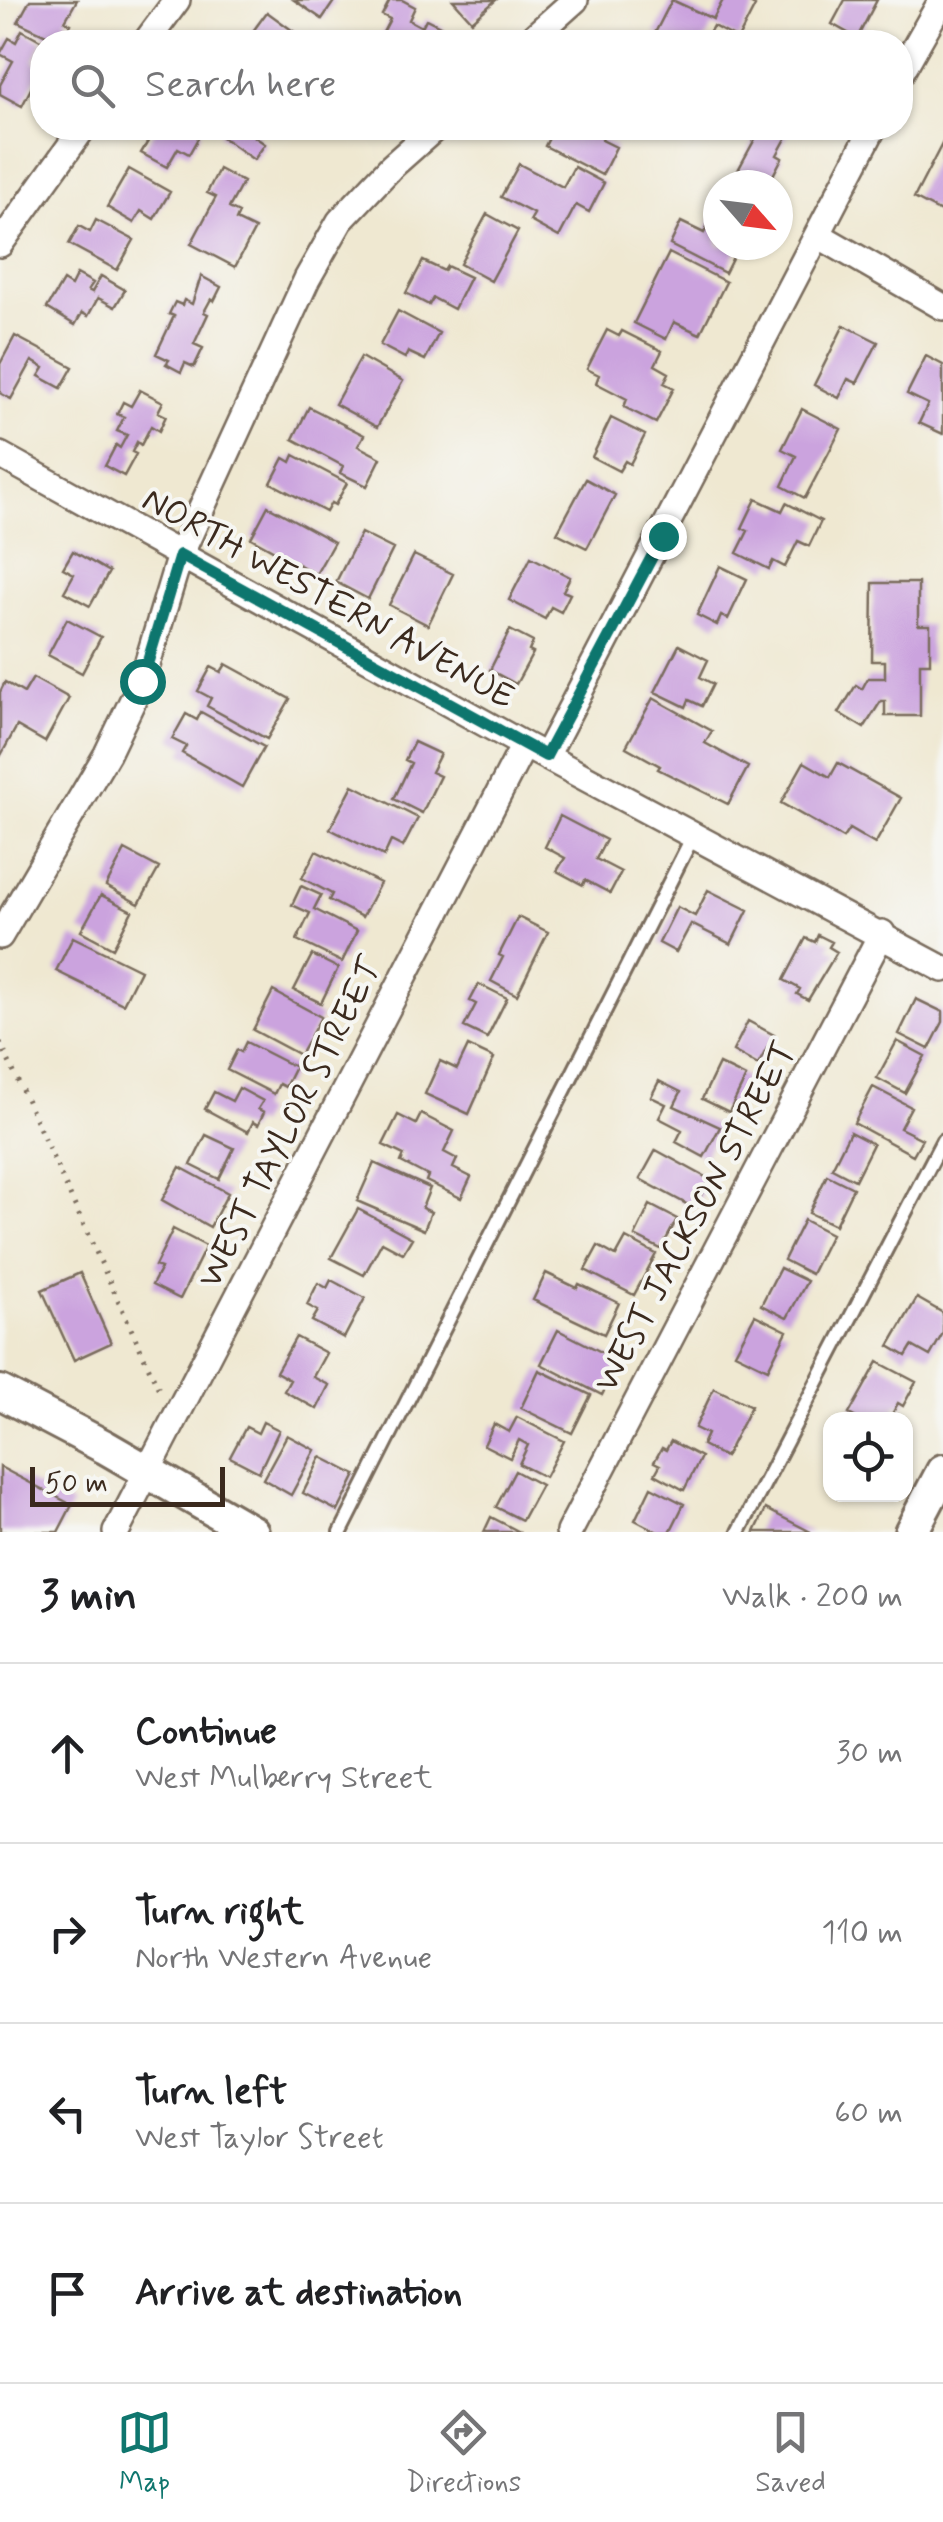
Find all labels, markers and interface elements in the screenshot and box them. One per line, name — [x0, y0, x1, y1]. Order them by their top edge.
search box — [30, 30, 913, 140]
icon: search — [65, 58, 120, 113]
text: Search here — [145, 61, 336, 110]
north arrow — [703, 170, 793, 260]
street label: NORTH WESTERN AVENUE — [134, 477, 522, 720]
route end — [641, 514, 687, 560]
route start — [120, 659, 166, 705]
street label: WEST TAYLOR STREET — [187, 949, 395, 1296]
street label: WEST JACKSON STREET — [584, 1034, 808, 1400]
map controls — [823, 1412, 913, 1502]
button: locate — [823, 1412, 913, 1502]
scale bar — [30, 1462, 225, 1506]
text: 50 m — [45, 1466, 108, 1503]
text: 3 min — [40, 1570, 137, 1625]
text: Walk · 200 m — [722, 1576, 903, 1618]
text: Continue — [135, 1708, 277, 1757]
icon: ahead — [40, 1726, 95, 1781]
text: 30 m — [836, 1732, 903, 1774]
text: West Mulberry Street — [135, 1757, 432, 1799]
text: Turn right — [135, 1888, 304, 1937]
icon: right — [40, 1906, 95, 1961]
text: 110 m — [822, 1912, 903, 1954]
text: North Western Avenue — [135, 1937, 432, 1979]
text: Turn left — [135, 2068, 287, 2117]
icon: left — [40, 2086, 95, 2141]
text: 60 m — [834, 2092, 903, 2134]
text: West Taylor Street — [135, 2117, 384, 2159]
icon: arrive — [40, 2266, 95, 2321]
text: Arrive at destination — [135, 2269, 462, 2318]
tab: Map — [117, 2405, 172, 2502]
tab: Directions — [406, 2405, 521, 2502]
tab: Saved — [755, 2405, 826, 2502]

